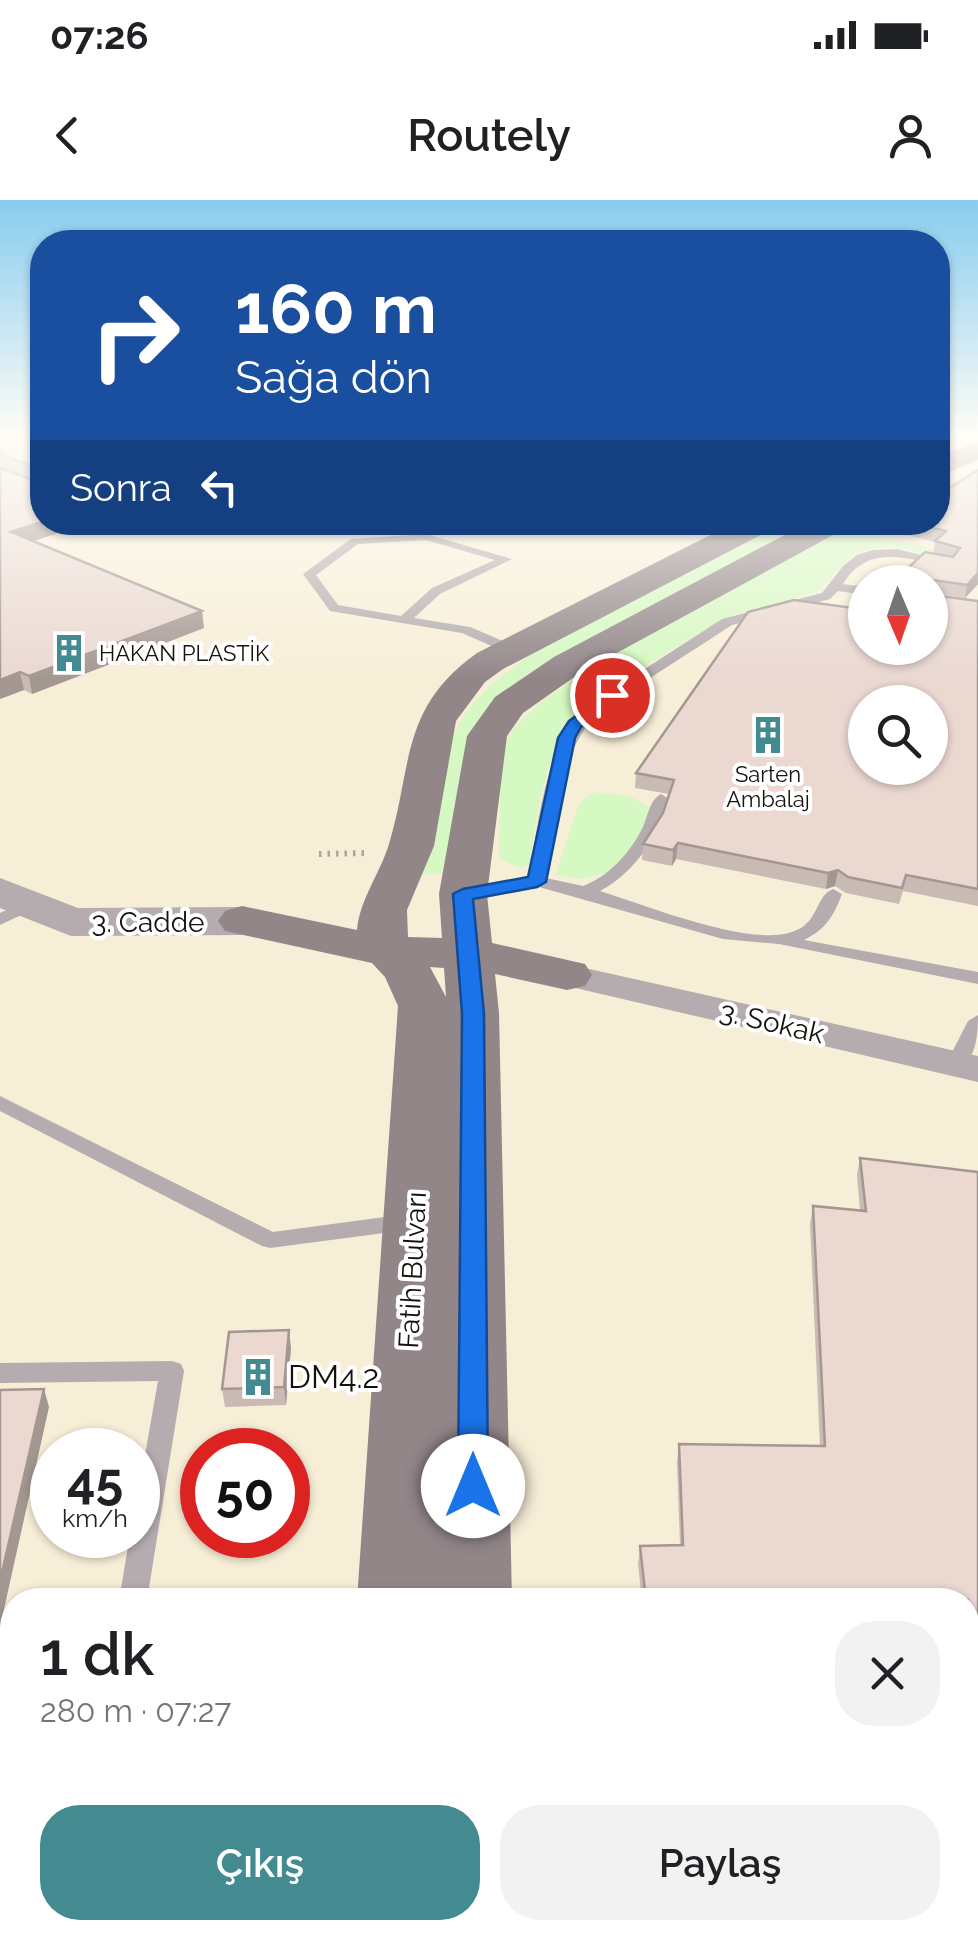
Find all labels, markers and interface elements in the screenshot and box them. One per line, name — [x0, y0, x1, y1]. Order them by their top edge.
text: 07:26 — [50, 13, 149, 58]
icon: back — [40, 108, 95, 163]
icon: person — [883, 108, 938, 163]
text: Routely — [407, 109, 571, 162]
text: 160 m — [235, 267, 437, 349]
icon: right — [70, 270, 200, 400]
text: Sağa dön — [235, 351, 432, 404]
icon: left — [192, 460, 247, 515]
text: Sonra — [70, 465, 172, 510]
north arrow — [848, 565, 948, 665]
map controls — [848, 565, 948, 785]
building icon: HAKAN PLASTİK — [48, 632, 90, 674]
place label: HAKAN PLASTİK — [99, 640, 270, 666]
pin — [570, 653, 655, 738]
icon: arrive — [585, 668, 640, 723]
button: search — [848, 685, 948, 785]
building icon: Sarten Ambalaj — [747, 714, 789, 756]
place label: Sarten Ambalaj — [726, 761, 810, 812]
street label: 3. Cadde — [91, 906, 205, 939]
street label: 3. Sokak — [717, 994, 827, 1051]
street label: Fatih Bulvarı — [392, 1191, 433, 1349]
building icon: DM4.2 — [237, 1356, 279, 1398]
place label: DM4.2 — [288, 1358, 379, 1395]
speed limit sign: 50 — [180, 1428, 310, 1558]
position arrow — [421, 1434, 525, 1538]
text: 45 — [67, 1451, 123, 1510]
text: km/h — [62, 1503, 128, 1533]
text: 1 dk — [40, 1619, 154, 1689]
button: close — [835, 1621, 940, 1726]
text: 280 m · 07:27 — [40, 1692, 231, 1729]
button: Çıkış — [40, 1805, 480, 1920]
button: Paylaş — [500, 1805, 940, 1920]

